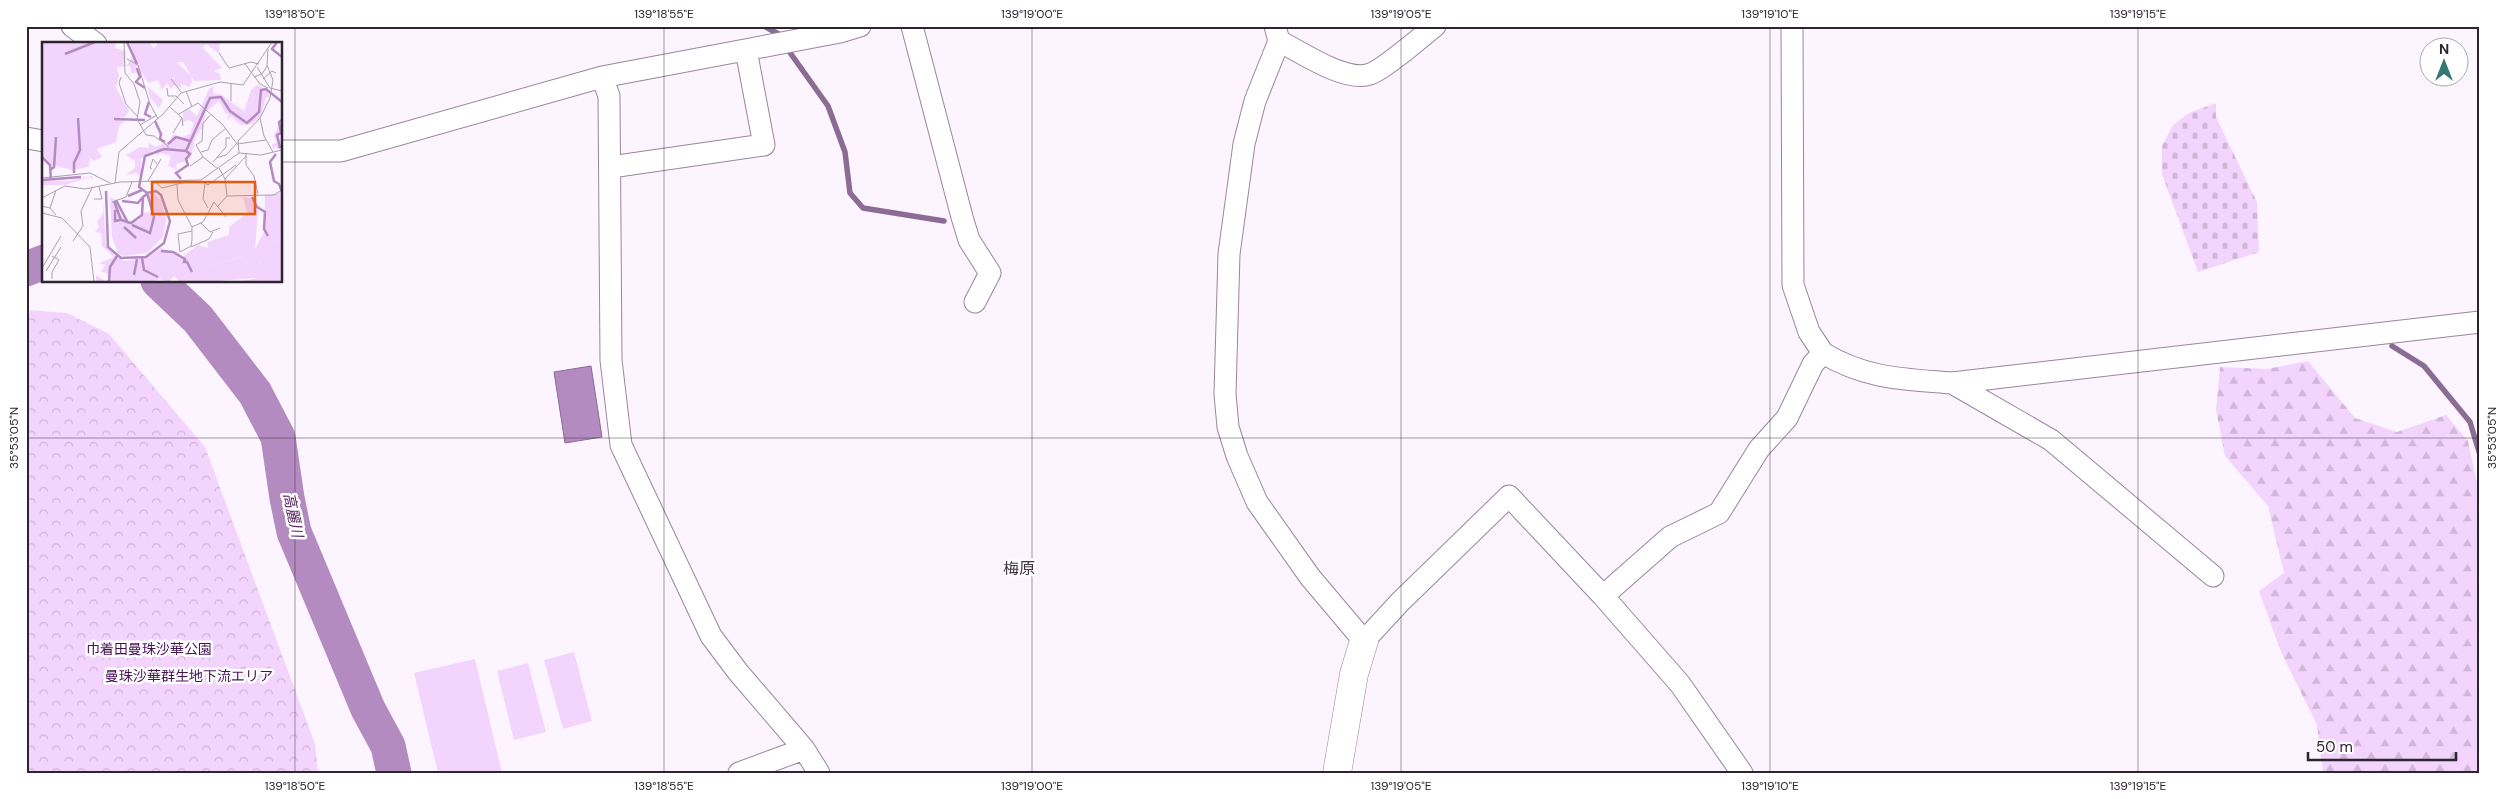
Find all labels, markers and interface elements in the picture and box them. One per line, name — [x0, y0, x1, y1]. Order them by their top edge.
text: 139°18'50"E — [265, 6, 325, 22]
text: 139°18'55"E — [634, 6, 694, 22]
text: 139°19'00"E — [1001, 6, 1063, 22]
text: 139°19'05"E — [1371, 6, 1432, 22]
text: 139°19'10"E — [1741, 6, 1799, 22]
text: 139°19'15"E — [2110, 6, 2166, 22]
north arrow — [2418, 38, 2468, 88]
text: N — [2439, 40, 2449, 58]
inset map — [42, 42, 282, 282]
text: 35°53'05"N — [6, 407, 22, 469]
text: 35°53'05"N — [2484, 407, 2500, 469]
water label: 高麗川 — [279, 491, 308, 541]
district label: 梅原 — [1003, 558, 1035, 579]
park label: 巾着田曼珠沙華公園 — [86, 640, 212, 658]
park label: 曼珠沙華群生地下流エリア — [105, 667, 273, 685]
scale bar — [2308, 729, 2456, 761]
text: 50 m — [2316, 737, 2353, 757]
text: 139°18'50"E — [265, 778, 325, 794]
text: 139°18'55"E — [634, 778, 694, 794]
text: 139°19'00"E — [1001, 778, 1063, 794]
text: 139°19'05"E — [1371, 778, 1432, 794]
text: 139°19'10"E — [1741, 778, 1799, 794]
text: 139°19'15"E — [2110, 778, 2166, 794]

